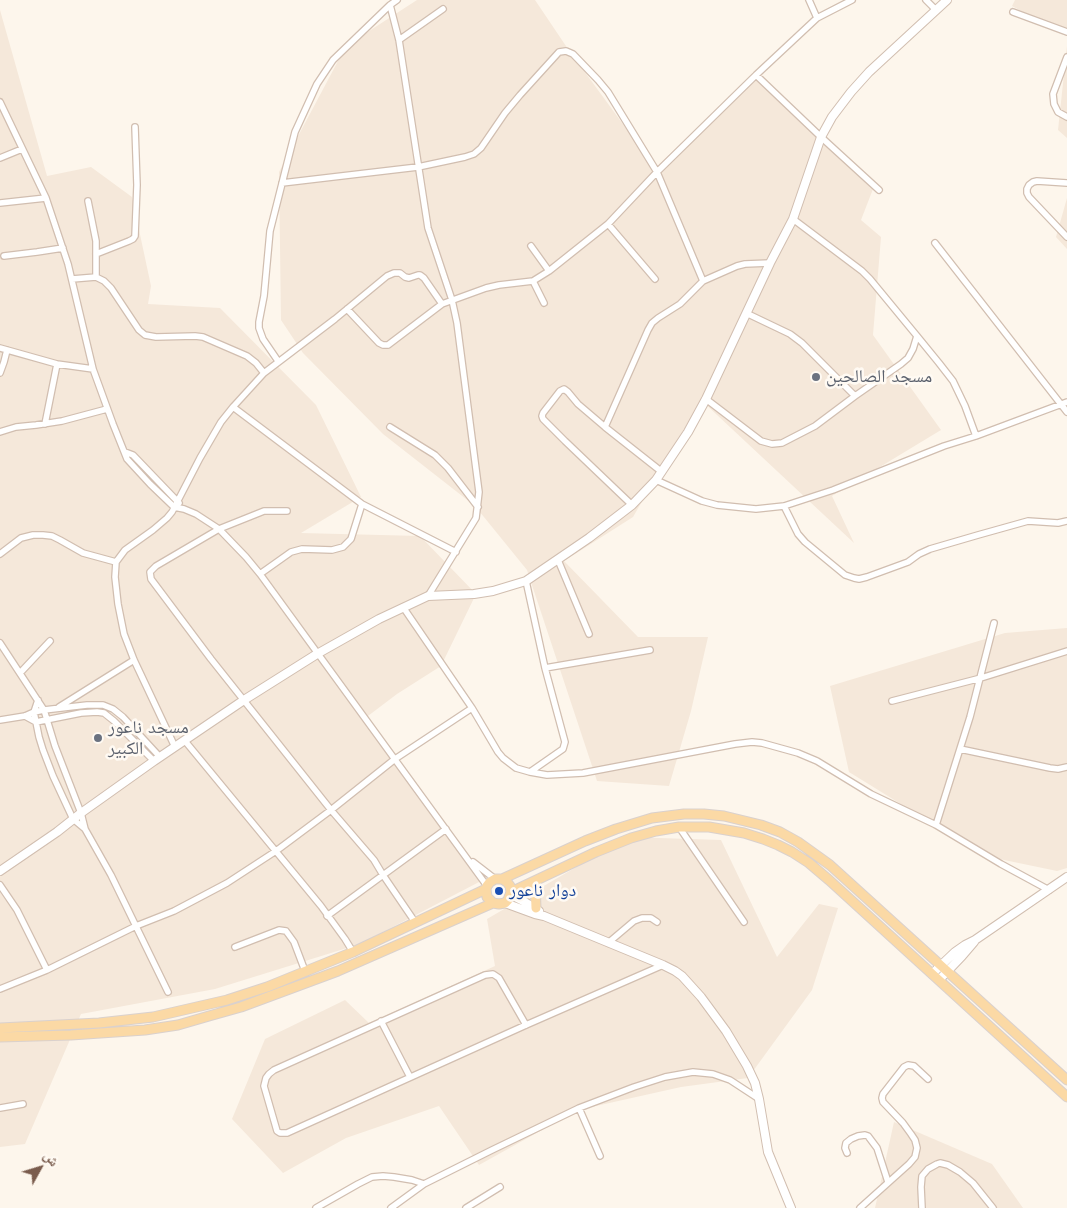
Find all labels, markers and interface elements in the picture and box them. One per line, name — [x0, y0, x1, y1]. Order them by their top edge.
place label: مسجد الصالحين — [826, 366, 932, 388]
marker: مسجد الصالحين — [810, 371, 822, 383]
place label: مسجد ناعور الكبير — [108, 717, 189, 760]
marker: مسجد ناعور الكبير — [92, 732, 104, 744]
place label: دوار ناعور — [509, 880, 576, 902]
marker: دوار ناعور — [493, 885, 505, 897]
north arrow — [15, 1143, 65, 1193]
text: ش — [41, 1148, 63, 1169]

